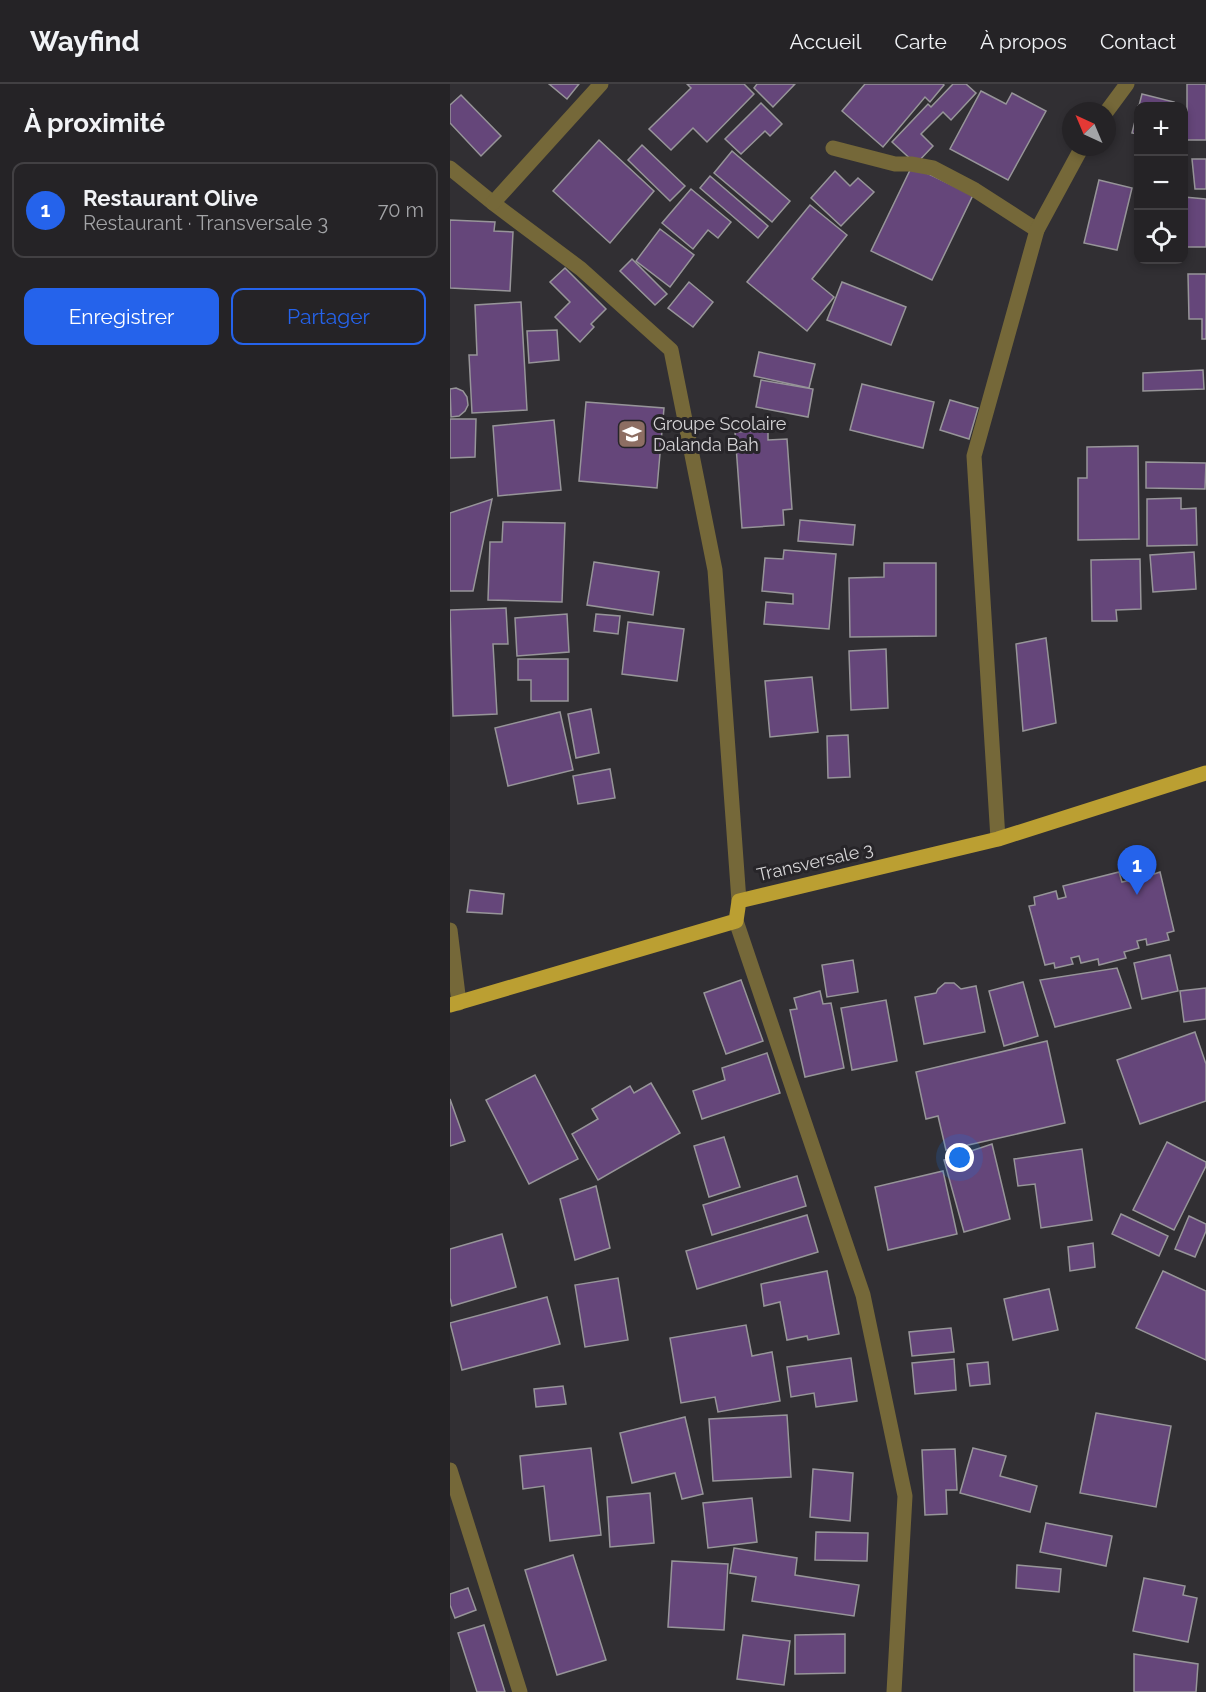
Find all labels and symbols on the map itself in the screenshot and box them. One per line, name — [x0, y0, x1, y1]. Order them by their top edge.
north arrow — [1062, 102, 1116, 156]
place label: Groupe Scolaire Dalanda Bah — [653, 413, 787, 455]
school or university icon: Groupe Scolaire Dalanda Bah — [616, 418, 648, 450]
street label: Transversale 3 — [755, 838, 875, 885]
pin: 1 — [1118, 846, 1156, 895]
your location — [945, 1143, 974, 1172]

